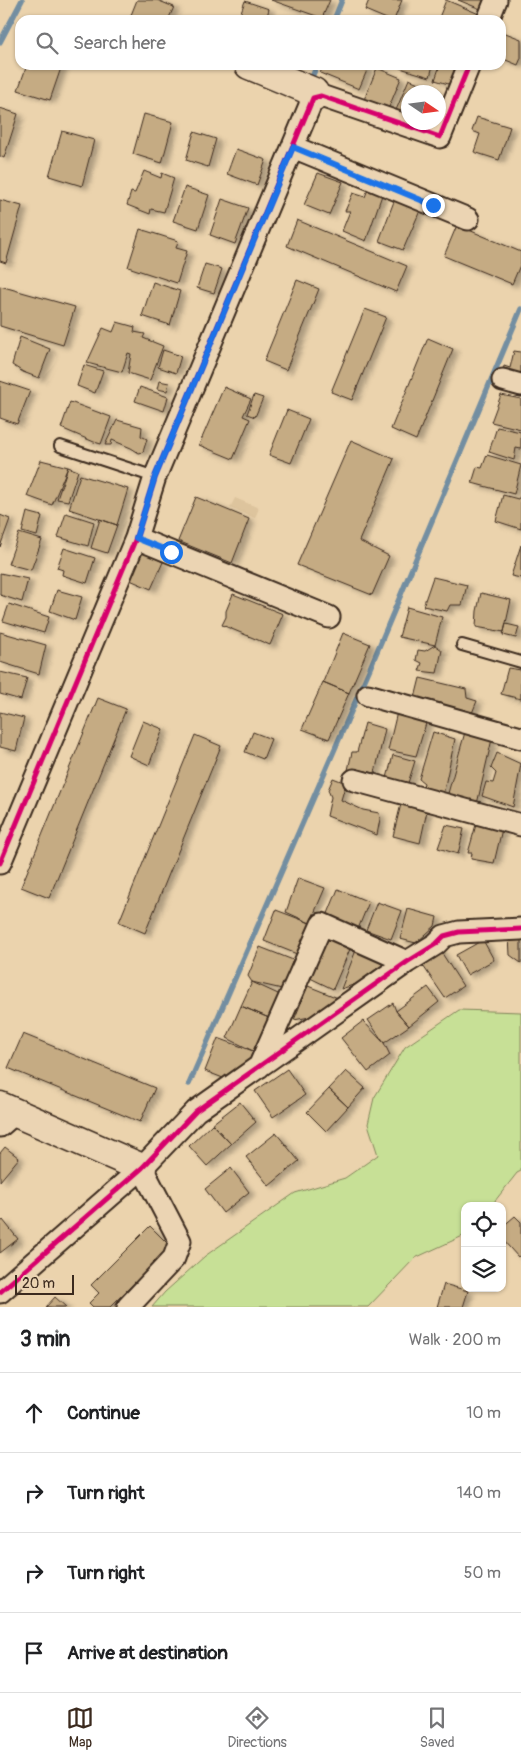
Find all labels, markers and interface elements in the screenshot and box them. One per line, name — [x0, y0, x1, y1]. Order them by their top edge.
search box — [15, 15, 506, 70]
icon: search — [33, 29, 61, 57]
text: Search here — [73, 31, 166, 55]
north arrow — [401, 85, 446, 130]
route end — [422, 194, 445, 217]
route start — [160, 541, 183, 564]
map controls — [461, 1202, 506, 1292]
button: locate — [461, 1202, 506, 1247]
button: layers — [461, 1247, 506, 1292]
scale bar — [15, 1272, 74, 1295]
text: 20 m — [22, 1275, 55, 1292]
text: 3 min — [20, 1326, 70, 1353]
text: Walk · 200 m — [409, 1330, 501, 1350]
icon: ahead — [20, 1399, 48, 1427]
text: Continue — [67, 1401, 140, 1425]
text: 10 m — [466, 1403, 501, 1423]
icon: right — [20, 1479, 48, 1507]
text: Turn right — [67, 1481, 145, 1505]
text: 140 m — [457, 1483, 501, 1503]
icon: right — [20, 1559, 48, 1587]
text: Turn right — [67, 1561, 145, 1585]
text: 50 m — [464, 1563, 501, 1583]
icon: arrive — [20, 1639, 48, 1667]
text: Arrive at destination — [67, 1641, 228, 1665]
tab: Map — [66, 1704, 94, 1751]
tab: Directions — [227, 1704, 287, 1751]
tab: Saved — [420, 1704, 455, 1751]

